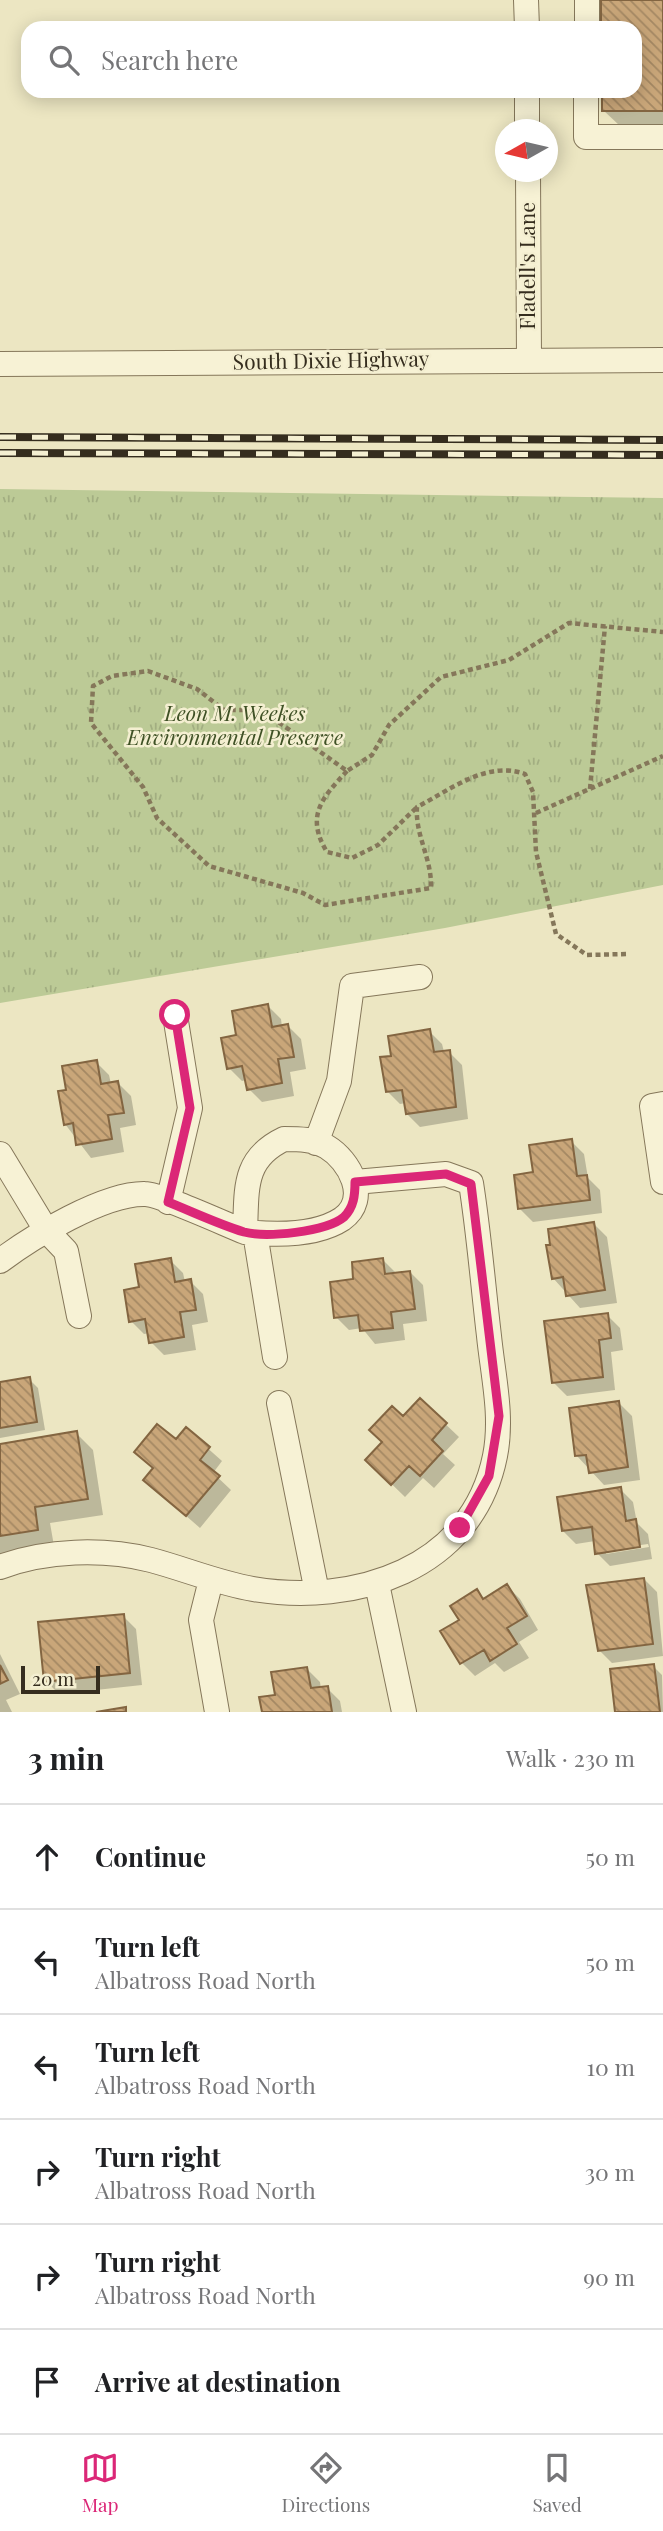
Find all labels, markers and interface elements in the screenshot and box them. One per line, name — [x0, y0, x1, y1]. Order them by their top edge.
search box — [21, 21, 642, 98]
icon: search — [45, 41, 83, 79]
text: Search here — [101, 42, 238, 77]
north arrow — [495, 119, 558, 182]
street label: Fladell's Lane — [512, 202, 540, 330]
street label: South Dixie Highway — [232, 343, 430, 375]
park label: Leon M. Weekes Environmental Preserve — [126, 698, 343, 750]
route start — [159, 999, 190, 1030]
route end — [444, 1512, 475, 1543]
scale bar — [21, 1663, 100, 1695]
text: 20 m — [32, 1665, 74, 1691]
text: 3 min — [28, 1738, 104, 1778]
text: Walk · 230 m — [506, 1742, 635, 1773]
icon: ahead — [28, 1838, 66, 1876]
text: Continue — [95, 1839, 206, 1874]
text: 50 m — [586, 1841, 635, 1872]
text: Turn left — [95, 1929, 200, 1964]
icon: left — [28, 1943, 66, 1981]
text: 50 m — [586, 1946, 635, 1977]
text: Albatross Road North — [95, 1964, 316, 1995]
text: Turn left — [95, 2034, 200, 2069]
icon: left — [28, 2048, 66, 2086]
text: 10 m — [587, 2051, 635, 2082]
text: Albatross Road North — [95, 2069, 316, 2100]
text: Turn right — [95, 2139, 221, 2174]
icon: right — [28, 2153, 66, 2191]
text: 30 m — [585, 2156, 635, 2187]
text: Albatross Road North — [95, 2174, 316, 2205]
text: Turn right — [95, 2244, 221, 2279]
icon: right — [28, 2258, 66, 2296]
text: 90 m — [583, 2261, 635, 2292]
text: Albatross Road North — [95, 2279, 316, 2310]
icon: arrive — [28, 2363, 66, 2401]
text: Arrive at destination — [95, 2364, 341, 2399]
tab: Map — [81, 2449, 119, 2517]
tab: Directions — [281, 2449, 370, 2517]
tab: Saved — [532, 2449, 582, 2517]

